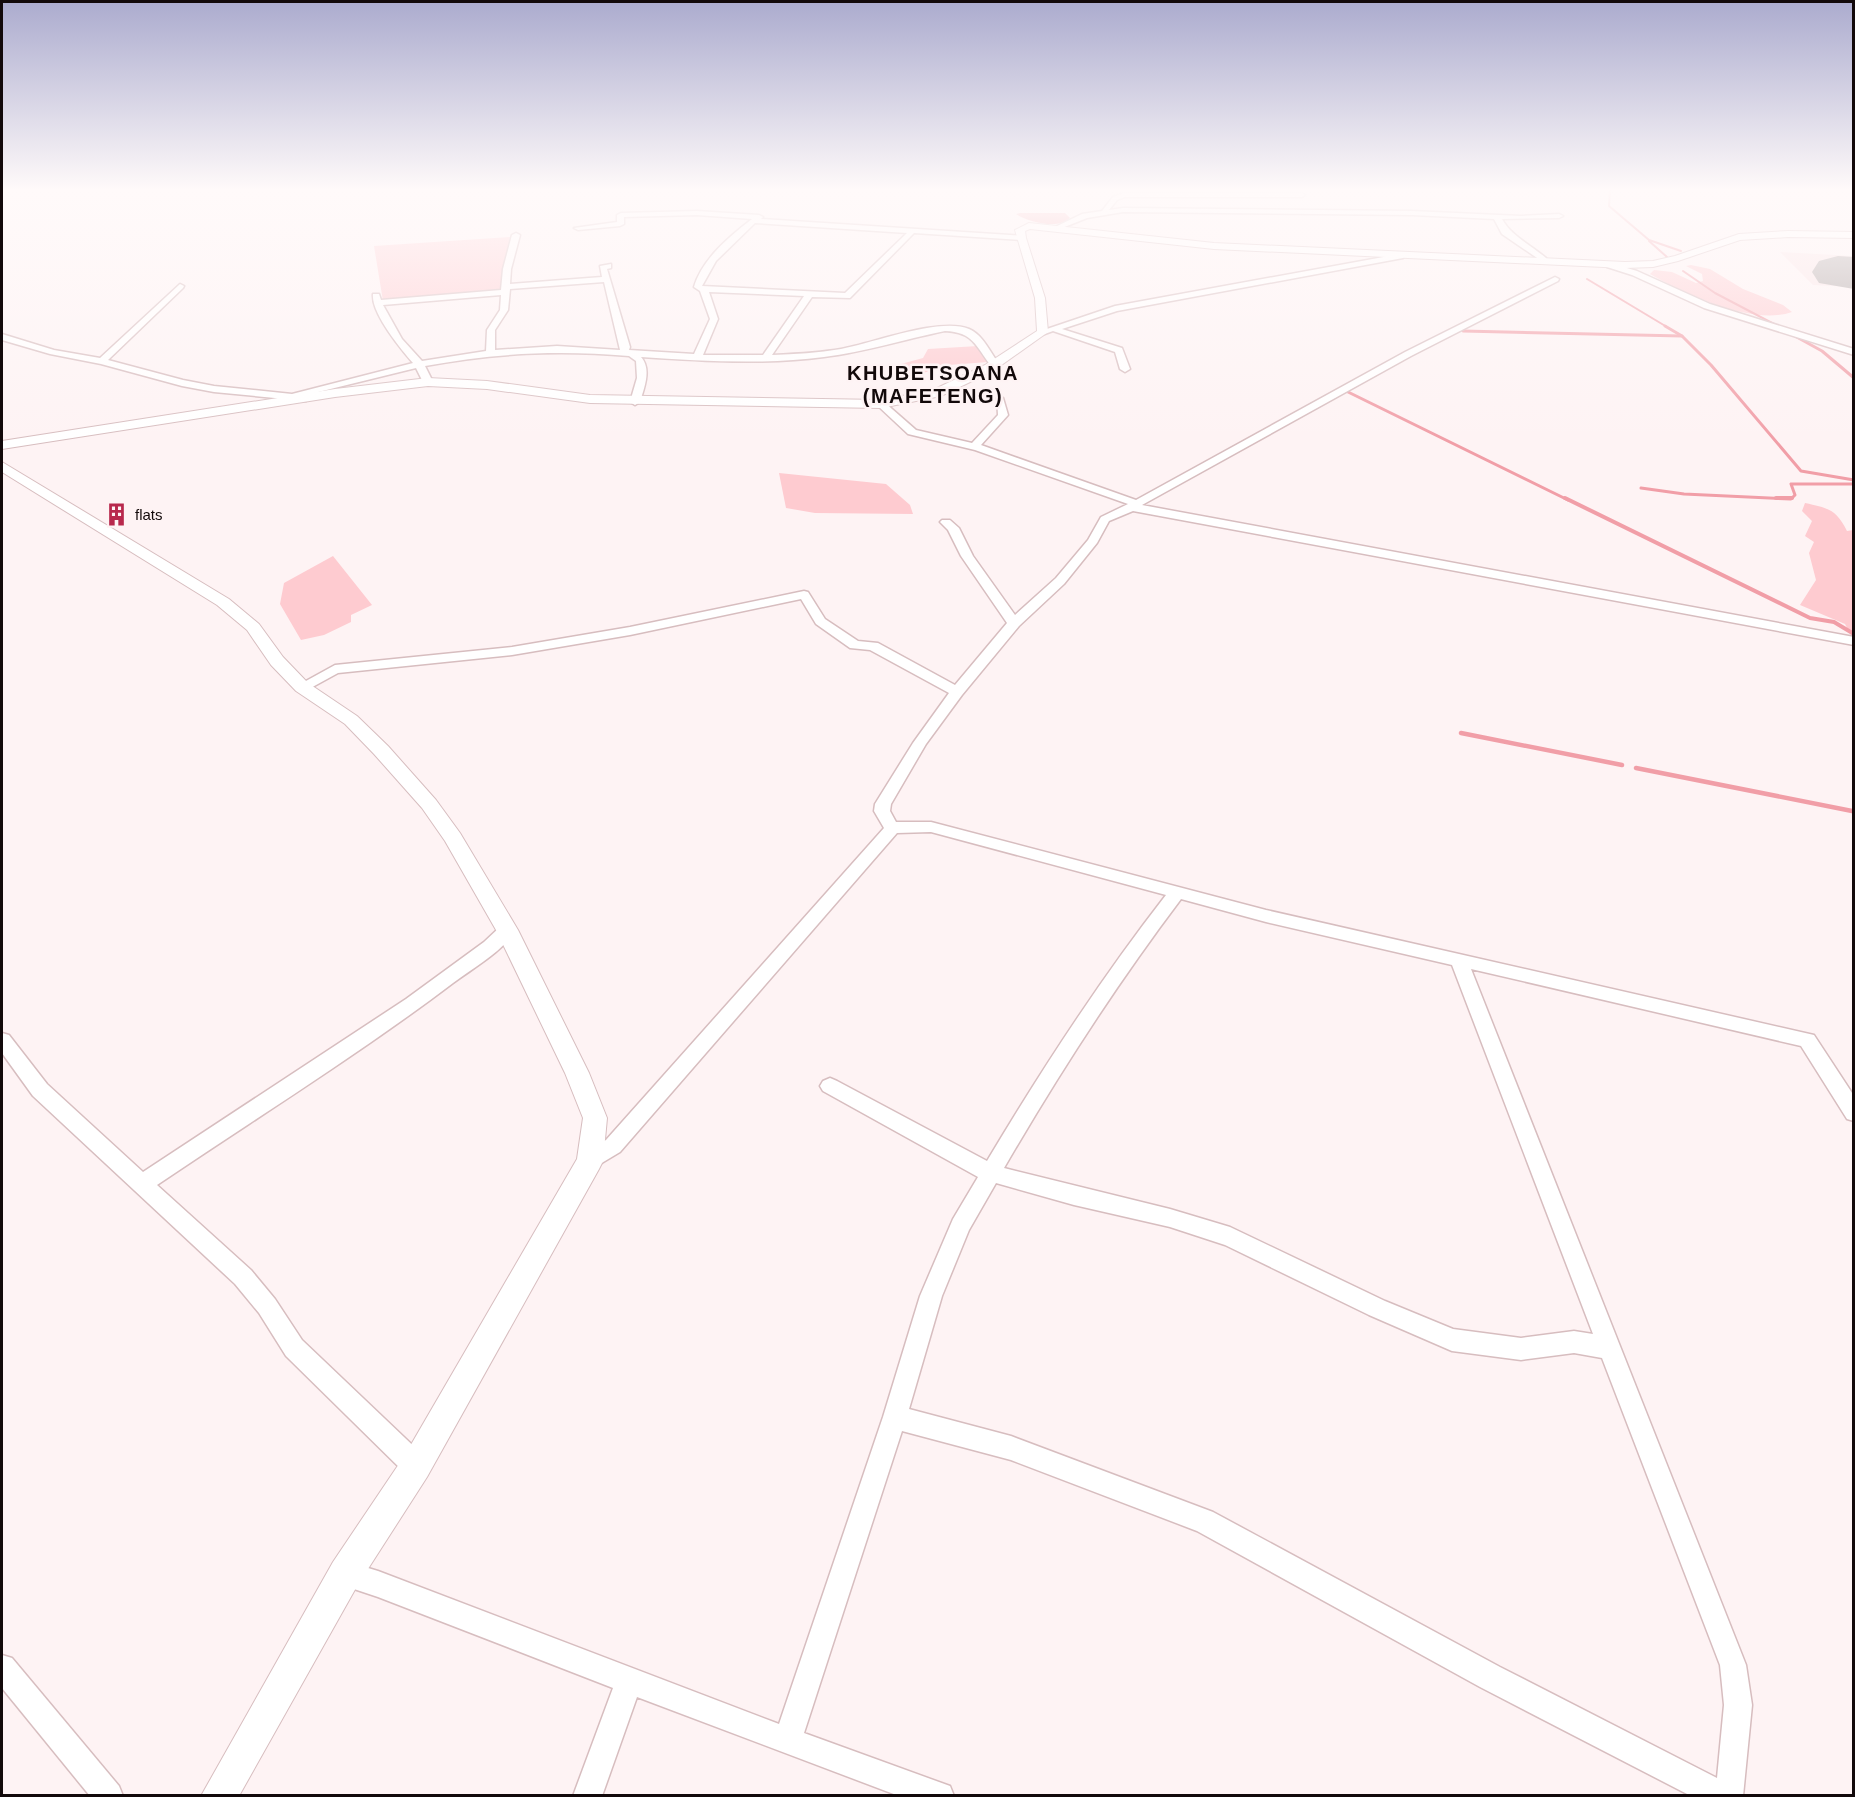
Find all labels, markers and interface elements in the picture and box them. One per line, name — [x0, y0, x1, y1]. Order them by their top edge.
district label: KHUBETSOANA (MAFETENG) — [847, 362, 1019, 407]
building icon: flats — [104, 501, 130, 527]
place label: flats — [135, 506, 163, 523]

